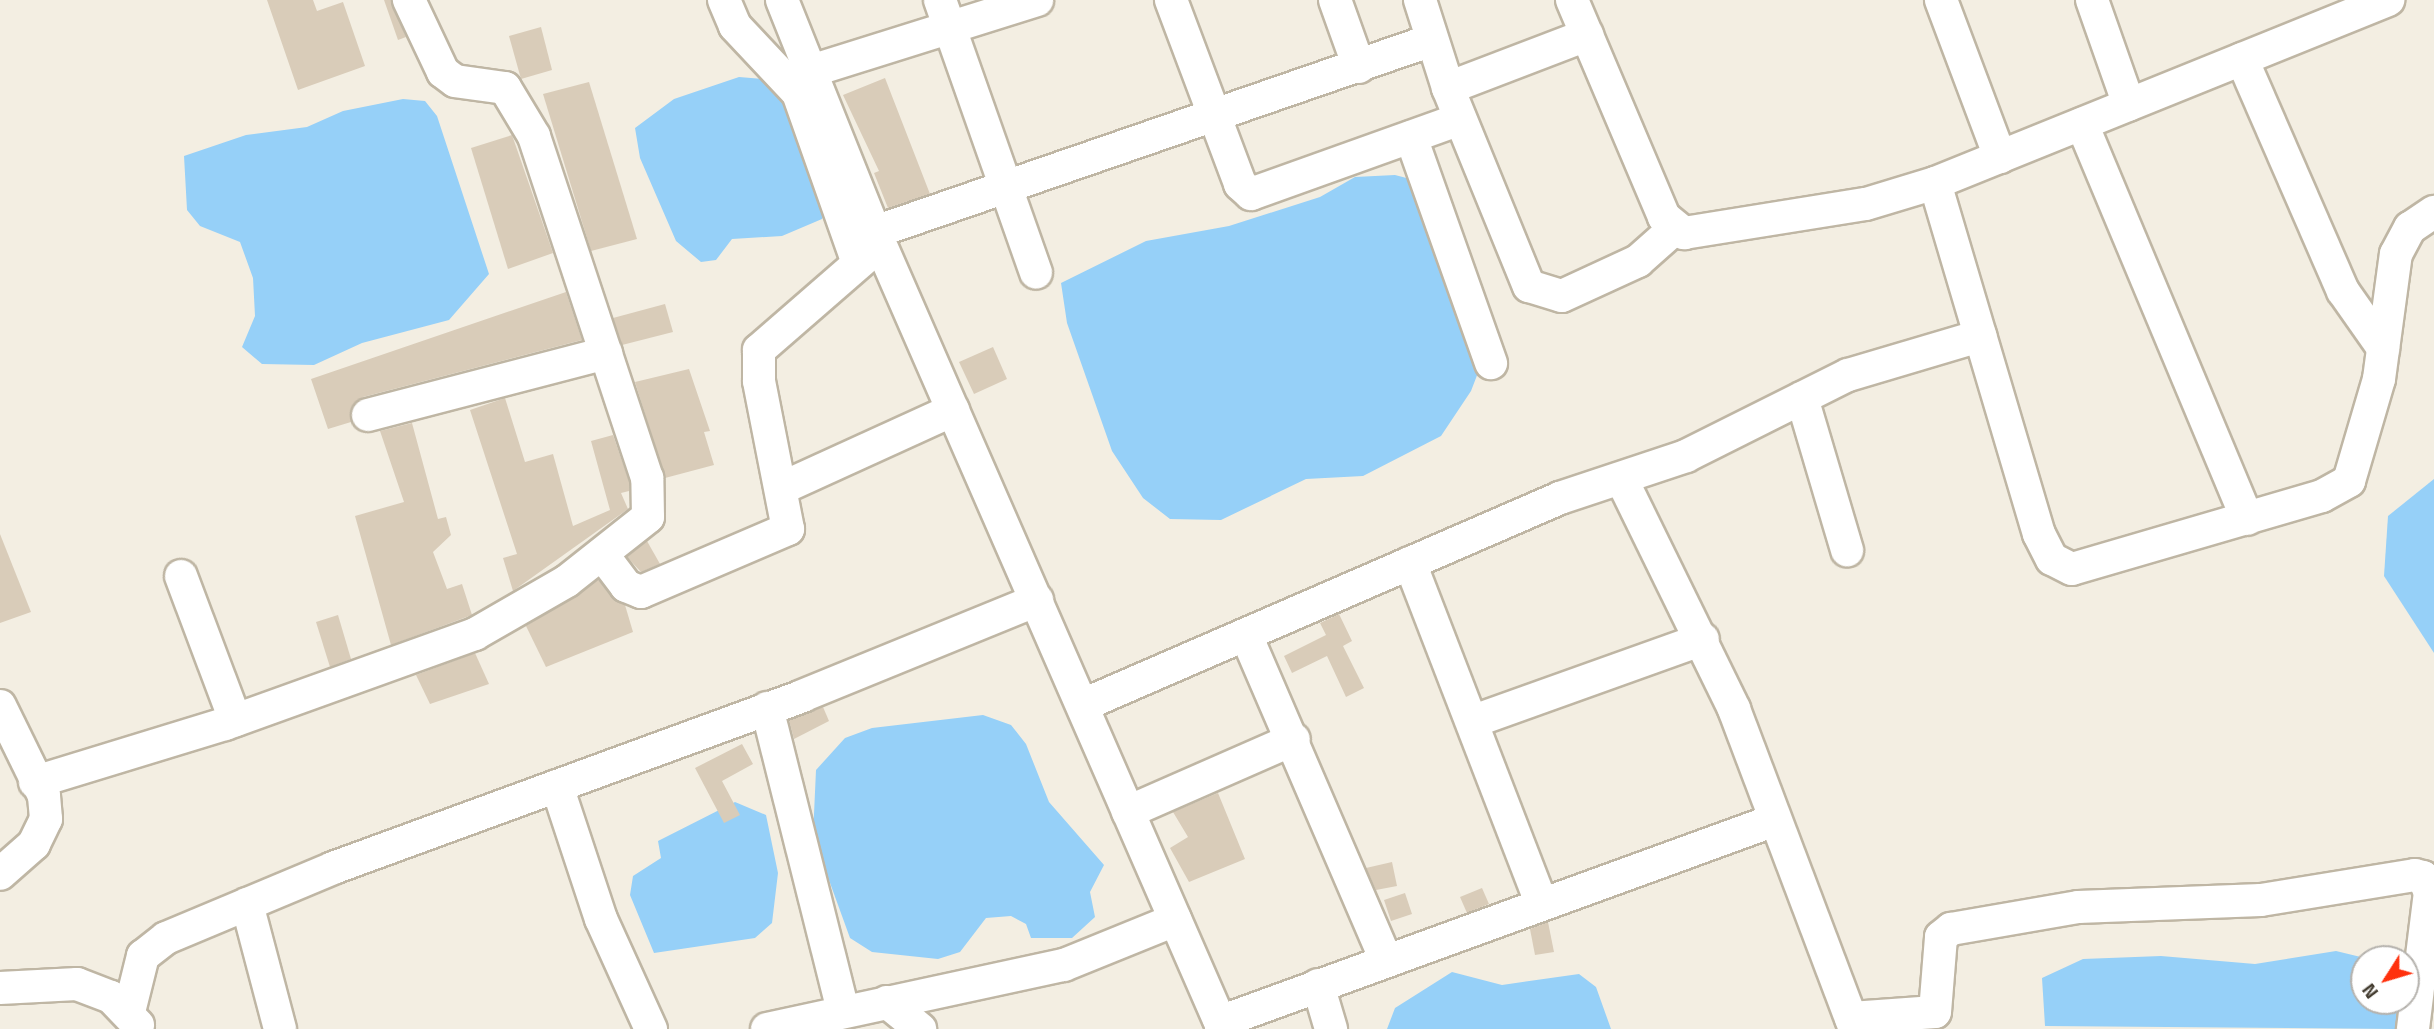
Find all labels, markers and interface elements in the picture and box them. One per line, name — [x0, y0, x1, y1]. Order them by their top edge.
north arrow — [2350, 945, 2420, 1015]
text: N — [2354, 978, 2385, 1006]

